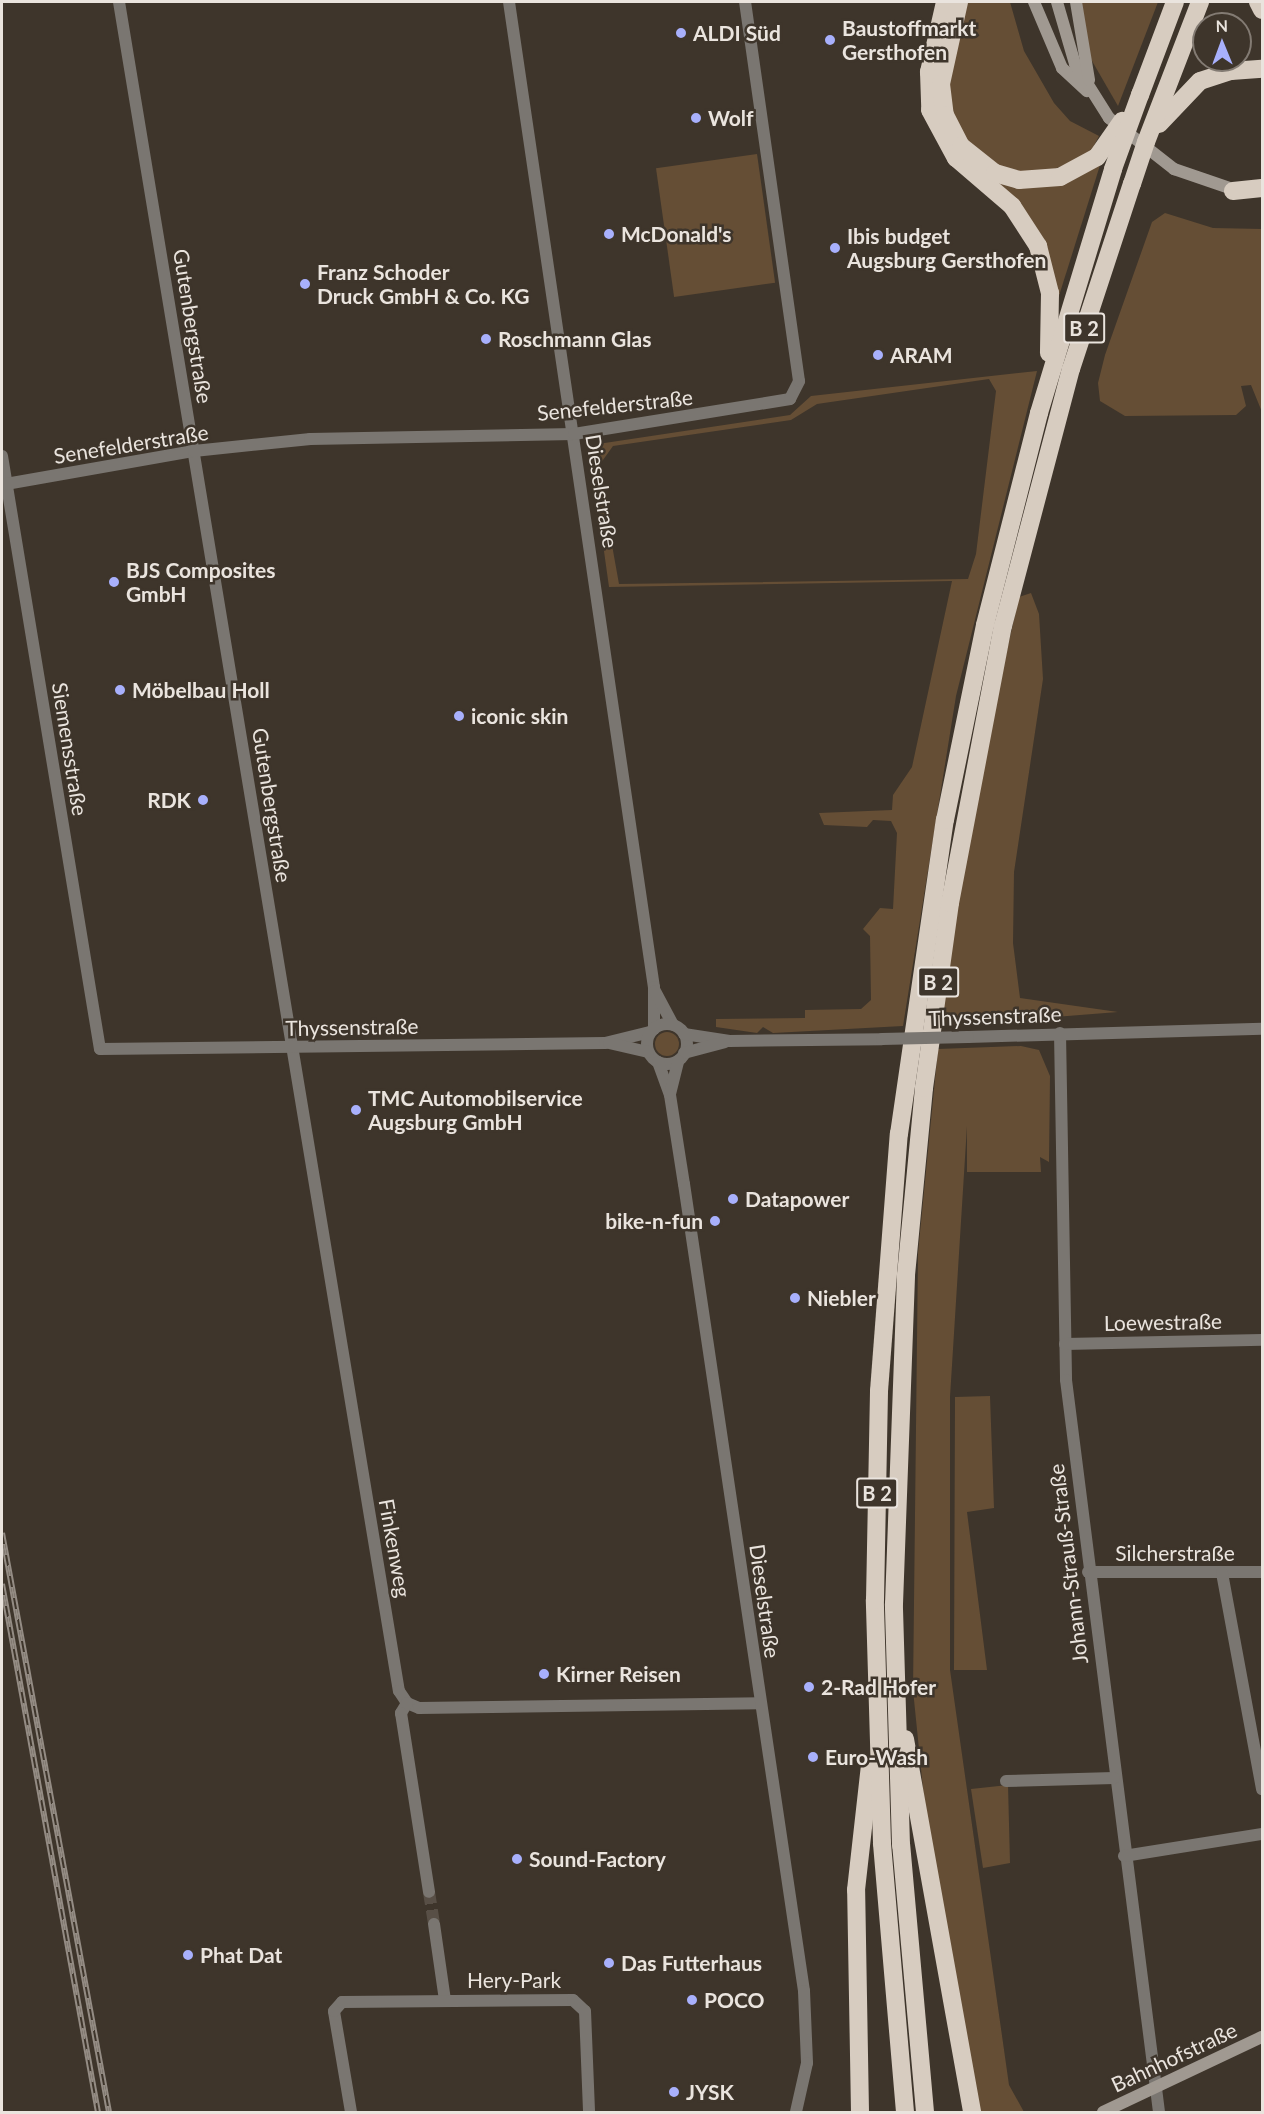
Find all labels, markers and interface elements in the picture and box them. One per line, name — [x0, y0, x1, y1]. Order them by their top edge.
north arrow — [1192, 12, 1252, 72]
place label: Baustoffmarkt Gersthofen — [842, 15, 976, 65]
text: N — [1215, 16, 1228, 35]
place label: ALDI Süd — [693, 20, 781, 46]
marker: ALDI Süd — [674, 26, 688, 40]
marker: Baustoffmarkt Gersthofen — [823, 33, 837, 47]
place label: Wolf — [708, 105, 754, 131]
marker: Wolf — [689, 111, 703, 125]
place label: McDonald's — [621, 221, 732, 247]
place label: Ibis budget Augsburg Gersthofen — [847, 223, 1046, 273]
marker: McDonald's — [602, 227, 616, 241]
marker: Ibis budget Augsburg Gersthofen — [828, 241, 842, 255]
street label: Gutenbergstraße — [168, 247, 218, 405]
place label: Franz Schoder Druck GmbH & Co. KG — [317, 259, 529, 309]
marker: Franz Schoder Druck GmbH & Co. KG — [298, 277, 312, 291]
road number: B 2 — [1063, 311, 1105, 345]
place label: Roschmann Glas — [498, 326, 651, 352]
marker: Roschmann Glas — [479, 332, 493, 346]
place label: ARAM — [890, 342, 953, 368]
marker: ARAM — [871, 348, 885, 362]
street label: Senefelderstraße — [536, 384, 694, 426]
street label: Senefelderstraße — [52, 419, 210, 469]
street label: Dieselstraße — [581, 432, 623, 550]
place label: BJS Composites GmbH — [126, 557, 275, 607]
marker: BJS Composites GmbH — [107, 575, 121, 589]
place label: Möbelbau Holl — [132, 677, 270, 703]
street label: Siemensstraße — [47, 681, 93, 817]
marker: Möbelbau Holl — [113, 683, 127, 697]
place label: iconic skin — [471, 703, 568, 729]
marker: iconic skin — [452, 709, 466, 723]
street label: Gutenbergstraße — [247, 726, 297, 884]
place label: RDK — [147, 787, 191, 813]
marker: RDK — [196, 793, 210, 807]
road number: B 2 — [917, 965, 959, 999]
street label: Thyssenstraße — [928, 1001, 1062, 1031]
street label: Thyssenstraße — [285, 1013, 419, 1041]
place label: TMC Automobilservice Augsburg GmbH — [368, 1085, 583, 1135]
marker: TMC Automobilservice Augsburg GmbH — [349, 1103, 363, 1117]
place label: Datapower — [745, 1186, 849, 1212]
marker: Datapower — [726, 1192, 740, 1206]
place label: bike-n-fun — [605, 1208, 703, 1234]
marker: bike-n-fun — [708, 1214, 722, 1228]
place label: Niebler — [807, 1285, 876, 1311]
marker: Niebler — [788, 1291, 802, 1305]
street label: Loewestraße — [1104, 1308, 1222, 1336]
street label: Johann-Strauß-Straße — [1043, 1462, 1093, 1666]
road number: B 2 — [856, 1476, 898, 1510]
street label: Finkenweg — [374, 1497, 416, 1599]
street label: Silcherstraße — [1115, 1540, 1235, 1566]
street label: Dieselstraße — [745, 1542, 785, 1660]
place label: Kirner Reisen — [556, 1661, 681, 1687]
marker: Kirner Reisen — [537, 1667, 551, 1681]
place label: 2-Rad Hofer — [821, 1674, 936, 1700]
marker: 2-Rad Hofer — [802, 1680, 816, 1694]
place label: Euro-Wash — [825, 1744, 928, 1770]
marker: Euro-Wash — [806, 1750, 820, 1764]
place label: Sound-Factory — [529, 1846, 666, 1872]
marker: Sound-Factory — [510, 1852, 524, 1866]
place label: Phat Dat — [200, 1942, 282, 1968]
marker: Phat Dat — [181, 1948, 195, 1962]
place label: Das Futterhaus — [621, 1950, 762, 1976]
marker: Das Futterhaus — [602, 1956, 616, 1970]
street label: Hery-Park — [467, 1967, 561, 1993]
place label: POCO — [704, 1987, 765, 2013]
marker: POCO — [685, 1993, 699, 2007]
street label: Bahnhofstraße — [1107, 2017, 1241, 2097]
place label: JYSK — [686, 2079, 734, 2105]
marker: JYSK — [667, 2085, 681, 2099]

